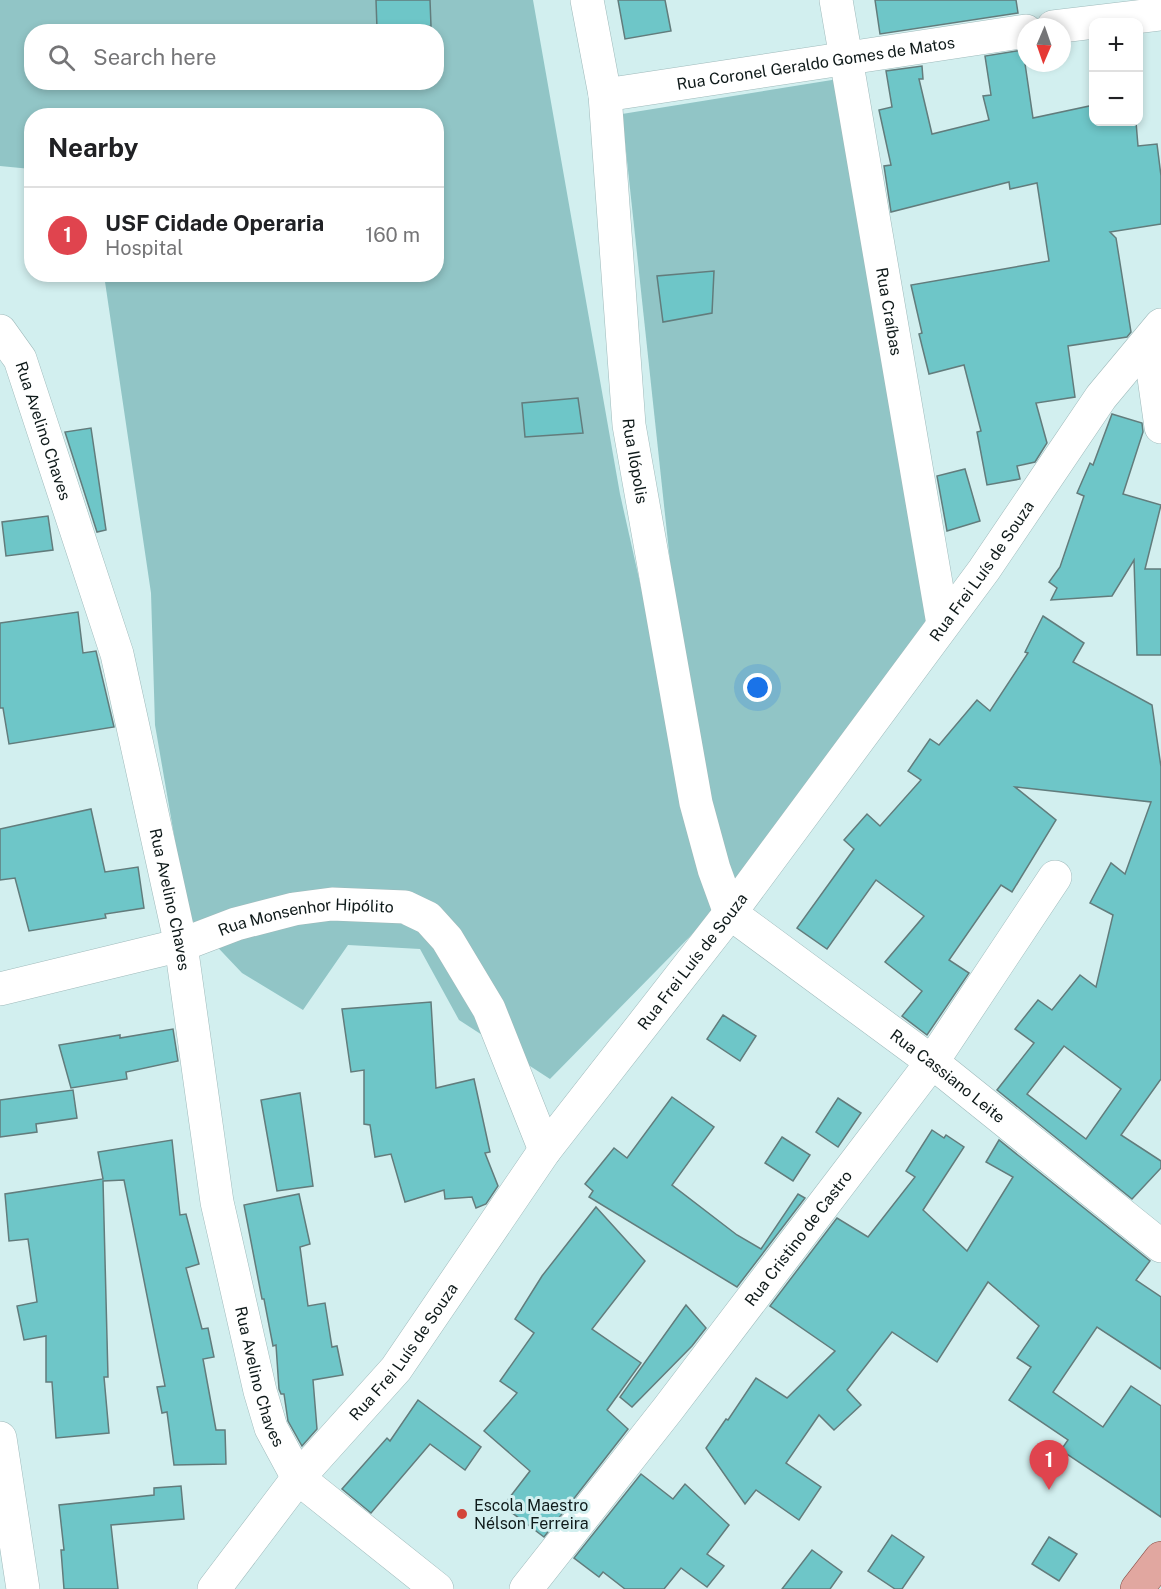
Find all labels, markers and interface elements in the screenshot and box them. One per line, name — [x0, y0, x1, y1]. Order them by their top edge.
north arrow — [1017, 18, 1071, 72]
map controls — [1089, 18, 1143, 126]
button: + — [1089, 18, 1143, 72]
search box — [24, 24, 444, 90]
street label: Rua Coronel Geraldo Gomes de Matos — [675, 32, 956, 94]
icon: search — [45, 41, 78, 74]
text: Search here — [93, 44, 217, 70]
button: − — [1089, 72, 1143, 126]
text: Nearby — [48, 132, 138, 163]
text: USF Cidade Operaria — [105, 210, 324, 236]
text: 1 — [63, 223, 72, 247]
text: 160 m — [365, 223, 420, 247]
text: Hospital — [105, 236, 183, 260]
street label: Rua Craíbas — [873, 266, 906, 357]
street label: Rua Avelino Chaves — [12, 359, 75, 503]
street label: Rua Ilópolis — [619, 418, 652, 505]
street label: Rua Frei Luís de Souza — [925, 497, 1038, 645]
your location — [743, 673, 772, 702]
street label: Rua Avelino Chaves — [146, 826, 194, 972]
street label: Rua Frei Luís de Souza — [633, 889, 751, 1033]
street label: Rua Monsenhor Hipólito — [215, 894, 394, 939]
street label: Rua Cassiano Leite — [887, 1025, 1009, 1127]
street label: Rua Cristino de Castro — [740, 1166, 856, 1310]
street label: Rua Frei Luís de Souza — [345, 1279, 461, 1424]
street label: Rua Avelino Chaves — [231, 1304, 289, 1450]
pin: 1 — [1030, 1440, 1068, 1490]
place label: Escola Maestro Nélson Ferreira — [474, 1496, 589, 1533]
marker: Escola Maestro Nélson Ferreira — [455, 1507, 469, 1521]

